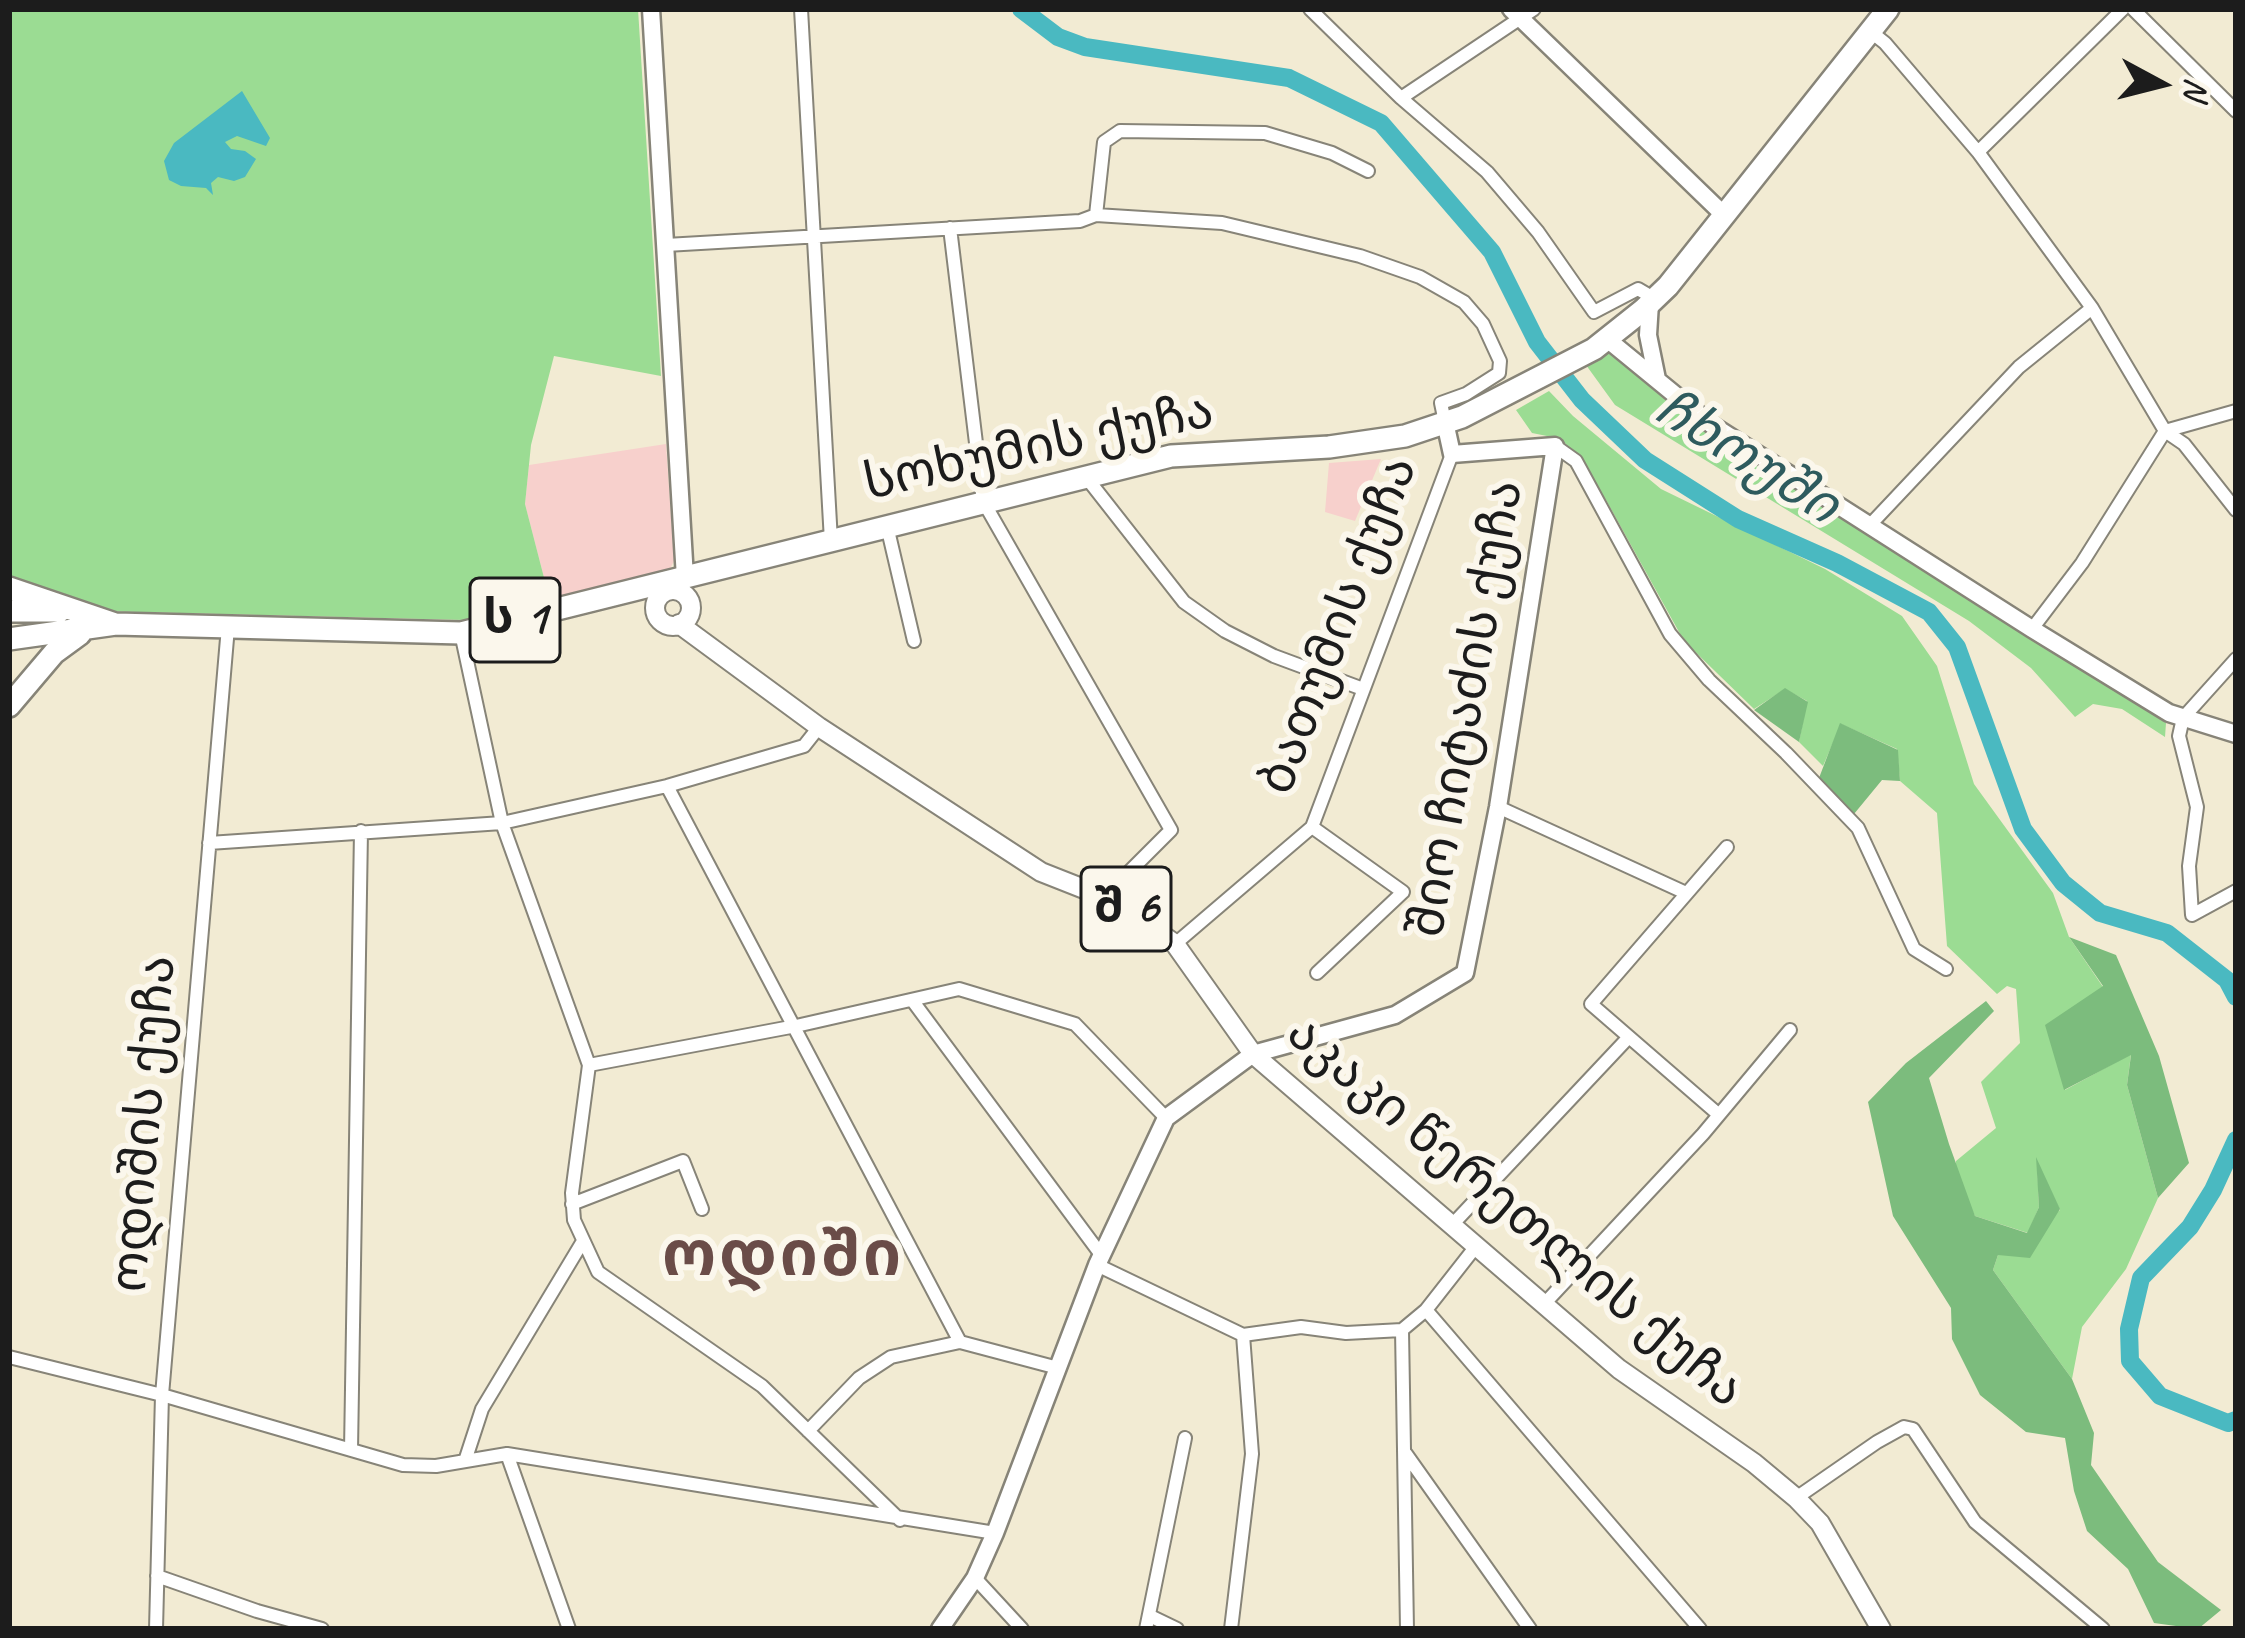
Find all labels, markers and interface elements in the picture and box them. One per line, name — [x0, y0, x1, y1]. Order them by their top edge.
north arrow — [2101, 24, 2221, 144]
text: N — [2175, 76, 2219, 101]
water label: ჩხოუში — [1642, 377, 1850, 541]
street label: სოხუმის ქუჩა — [859, 382, 1219, 516]
street label: ბათუმის ქუჩა — [1248, 449, 1432, 803]
street label: შიო ჩიტაძის ქუჩა — [1398, 476, 1538, 942]
road number: ს 1 — [470, 578, 560, 662]
road number: შ 6 — [1081, 867, 1171, 951]
street label: ოდიშის ქუჩა — [101, 953, 191, 1295]
street label: აკაკი წერეთლის ქუჩა — [1273, 1004, 1755, 1422]
district label: ოდიში — [662, 1220, 904, 1296]

